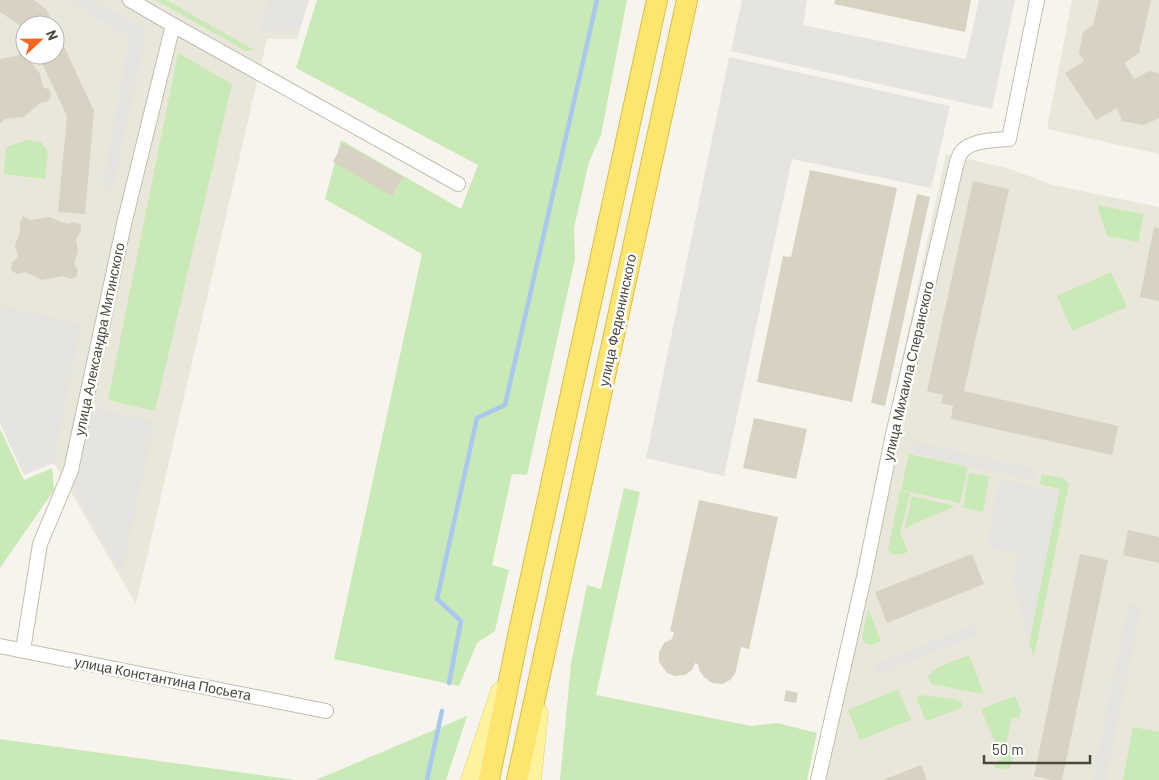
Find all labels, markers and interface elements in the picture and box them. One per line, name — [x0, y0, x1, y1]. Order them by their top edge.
north arrow — [15, 15, 65, 65]
text: N — [43, 27, 62, 42]
street label: улица Александра Митинского — [70, 241, 128, 437]
street label: улица Федюнинского — [595, 252, 639, 388]
street label: улица Михаила Сперанского — [879, 279, 937, 463]
street label: улица Константина Посьета — [73, 653, 253, 704]
scale bar — [984, 732, 1090, 764]
text: 50 m — [992, 740, 1024, 758]

